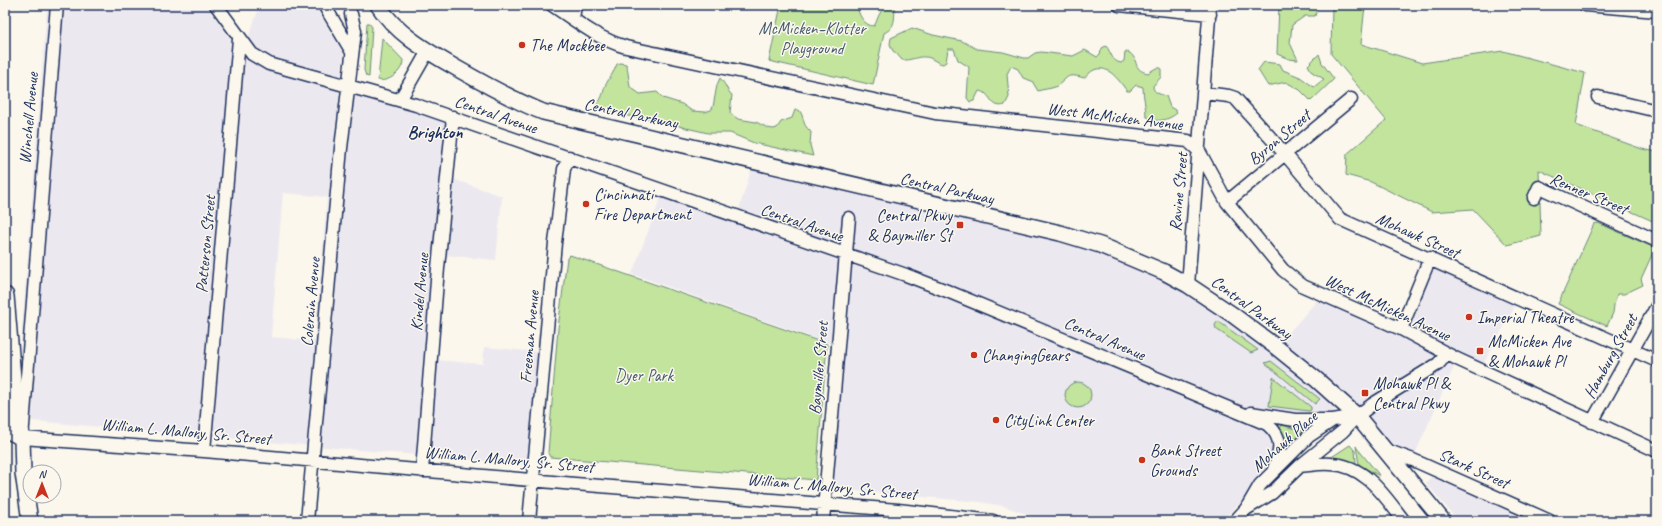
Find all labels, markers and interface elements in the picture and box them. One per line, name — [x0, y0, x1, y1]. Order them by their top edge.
park label: McMicken–Klotter Playground — [758, 18, 867, 59]
place label: The Mockbee — [530, 35, 606, 56]
marker: The Mockbee — [517, 40, 527, 50]
street label: Winchell Avenue — [14, 70, 43, 165]
street label: Central Avenue — [452, 91, 541, 139]
street label: Central Parkway — [582, 93, 681, 134]
street label: West McMicken Avenue — [1046, 98, 1185, 135]
street label: Byron Street — [1244, 104, 1317, 170]
district label: Brighton — [407, 121, 463, 143]
street label: Ravine Street — [1165, 150, 1193, 232]
street label: Central Parkway — [898, 168, 997, 210]
street label: Renner Street — [1547, 168, 1633, 220]
place label: Cincinnati Fire Department — [594, 184, 693, 225]
street label: Patterson Street — [191, 192, 220, 294]
marker: Cincinnati Fire Department — [581, 199, 591, 209]
street label: Central Avenue — [758, 199, 847, 247]
place label: Central Pkwy & Baymiller St — [868, 205, 954, 246]
street label: Mohawk Street — [1373, 208, 1465, 264]
marker: Central Pkwy & Baymiller St — [955, 220, 965, 230]
street label: Kindel Avenue — [406, 251, 433, 332]
street label: Colerain Avenue — [296, 255, 325, 348]
street label: West McMicken Avenue — [1322, 269, 1455, 346]
street label: Central Parkway — [1207, 271, 1297, 345]
street label: Freeman Avenue — [515, 288, 544, 384]
place label: Imperial Theatre — [1477, 307, 1575, 328]
street label: Hamburg Street — [1579, 308, 1643, 402]
street label: Central Avenue — [1061, 312, 1150, 365]
marker: Imperial Theatre — [1464, 312, 1474, 322]
street label: Baymiller Street — [804, 318, 833, 416]
place label: McMicken Ave & Mohawk Pl — [1488, 331, 1572, 372]
place label: ChangingGears — [982, 345, 1071, 366]
marker: McMicken Ave & Mohawk Pl — [1475, 346, 1485, 356]
marker: ChangingGears — [969, 350, 979, 360]
park label: Dyer Park — [615, 365, 675, 386]
place label: Mohawk Pl & Central Pkwy — [1373, 373, 1452, 414]
marker: Mohawk Pl & Central Pkwy — [1360, 388, 1370, 398]
street label: Mohawk Place — [1247, 405, 1323, 476]
place label: CityLink Center — [1004, 410, 1096, 431]
street label: William L. Mallory, Sr. Street — [101, 414, 274, 450]
marker: CityLink Center — [991, 415, 1001, 425]
place label: Bank Street Grounds — [1150, 440, 1223, 481]
street label: William L. Mallory, Sr. Street — [424, 442, 597, 478]
street label: Stark Street — [1435, 444, 1514, 494]
marker: Bank Street Grounds — [1137, 455, 1147, 465]
north arrow — [22, 464, 62, 504]
text: N — [39, 467, 48, 481]
street label: William L. Mallory, Sr. Street — [747, 469, 920, 505]

